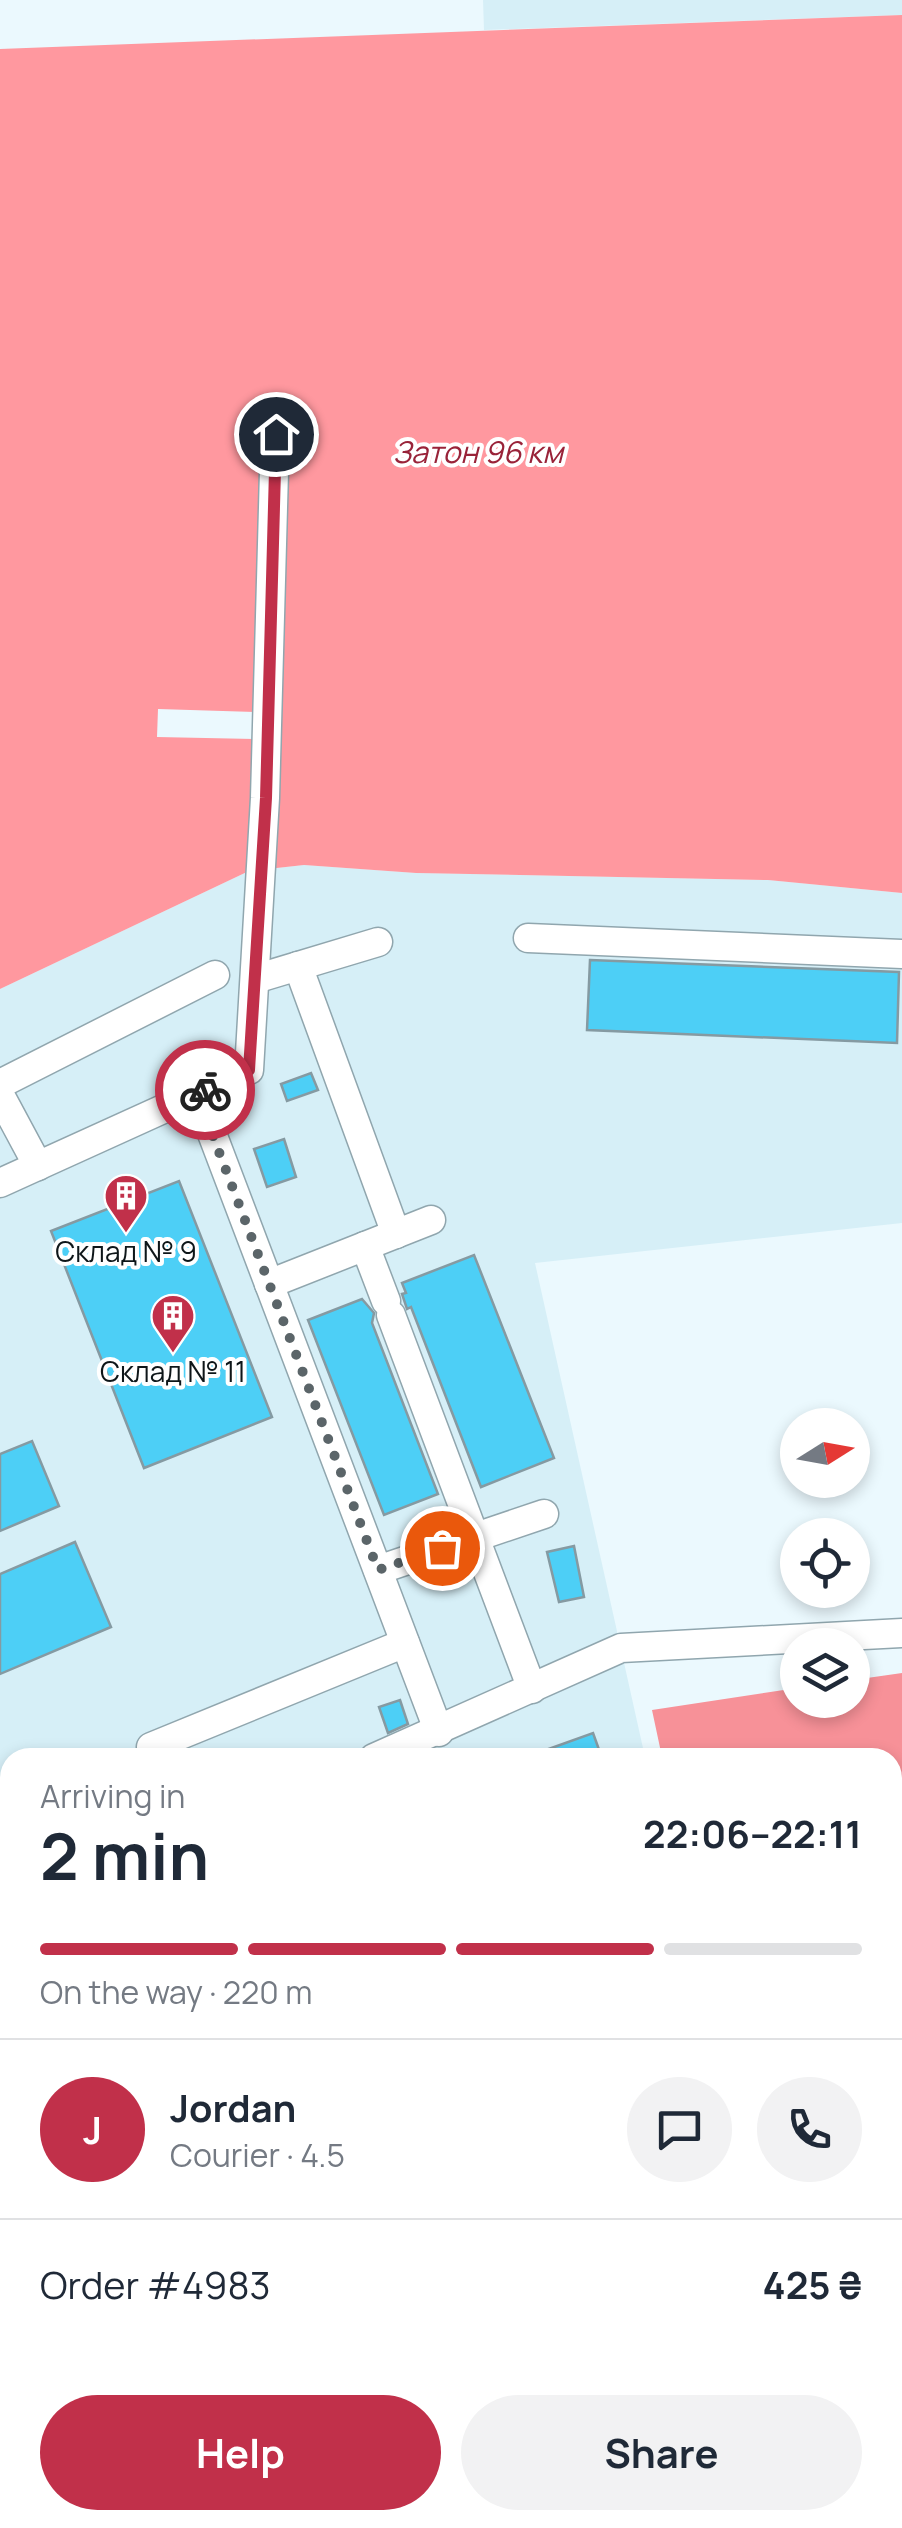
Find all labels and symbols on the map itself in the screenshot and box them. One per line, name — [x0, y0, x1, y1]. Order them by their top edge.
pin — [234, 392, 319, 477]
water label: Затон 96 км — [393, 431, 565, 472]
courier — [155, 1040, 255, 1140]
building icon: Склад № 9 — [103, 1173, 149, 1234]
place label: Склад № 9 — [55, 1232, 197, 1270]
building icon: Склад № 11 — [150, 1293, 196, 1354]
place label: Склад № 11 — [100, 1352, 246, 1390]
north arrow — [780, 1408, 870, 1498]
pin — [400, 1506, 485, 1591]

